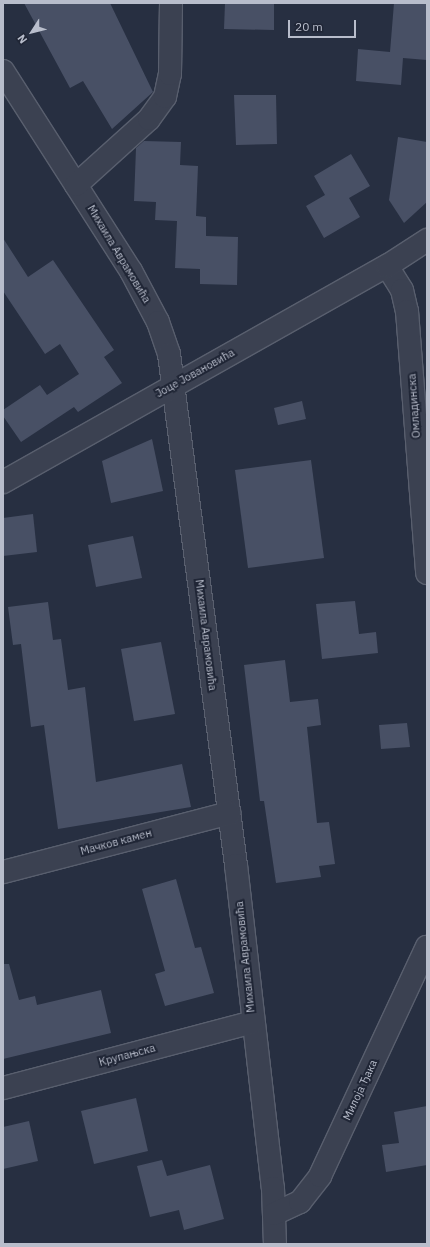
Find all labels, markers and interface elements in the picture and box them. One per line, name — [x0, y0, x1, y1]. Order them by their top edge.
north arrow — [12, 12, 52, 52]
scale bar — [290, 12, 358, 38]
text: 20 m — [295, 19, 323, 34]
text: N — [14, 32, 30, 46]
street label: Михаила Аврамовића — [85, 203, 153, 305]
street label: Јоце Јовановића — [153, 346, 237, 400]
street label: Омладинска — [405, 373, 423, 439]
street label: Михаила Аврамовића — [193, 579, 219, 691]
street label: Мачков камен — [79, 826, 153, 858]
street label: Михаила Аврамовића — [233, 901, 257, 1013]
street label: Крупањска — [97, 1041, 157, 1069]
street label: Милоја Ђака — [340, 1058, 380, 1122]

